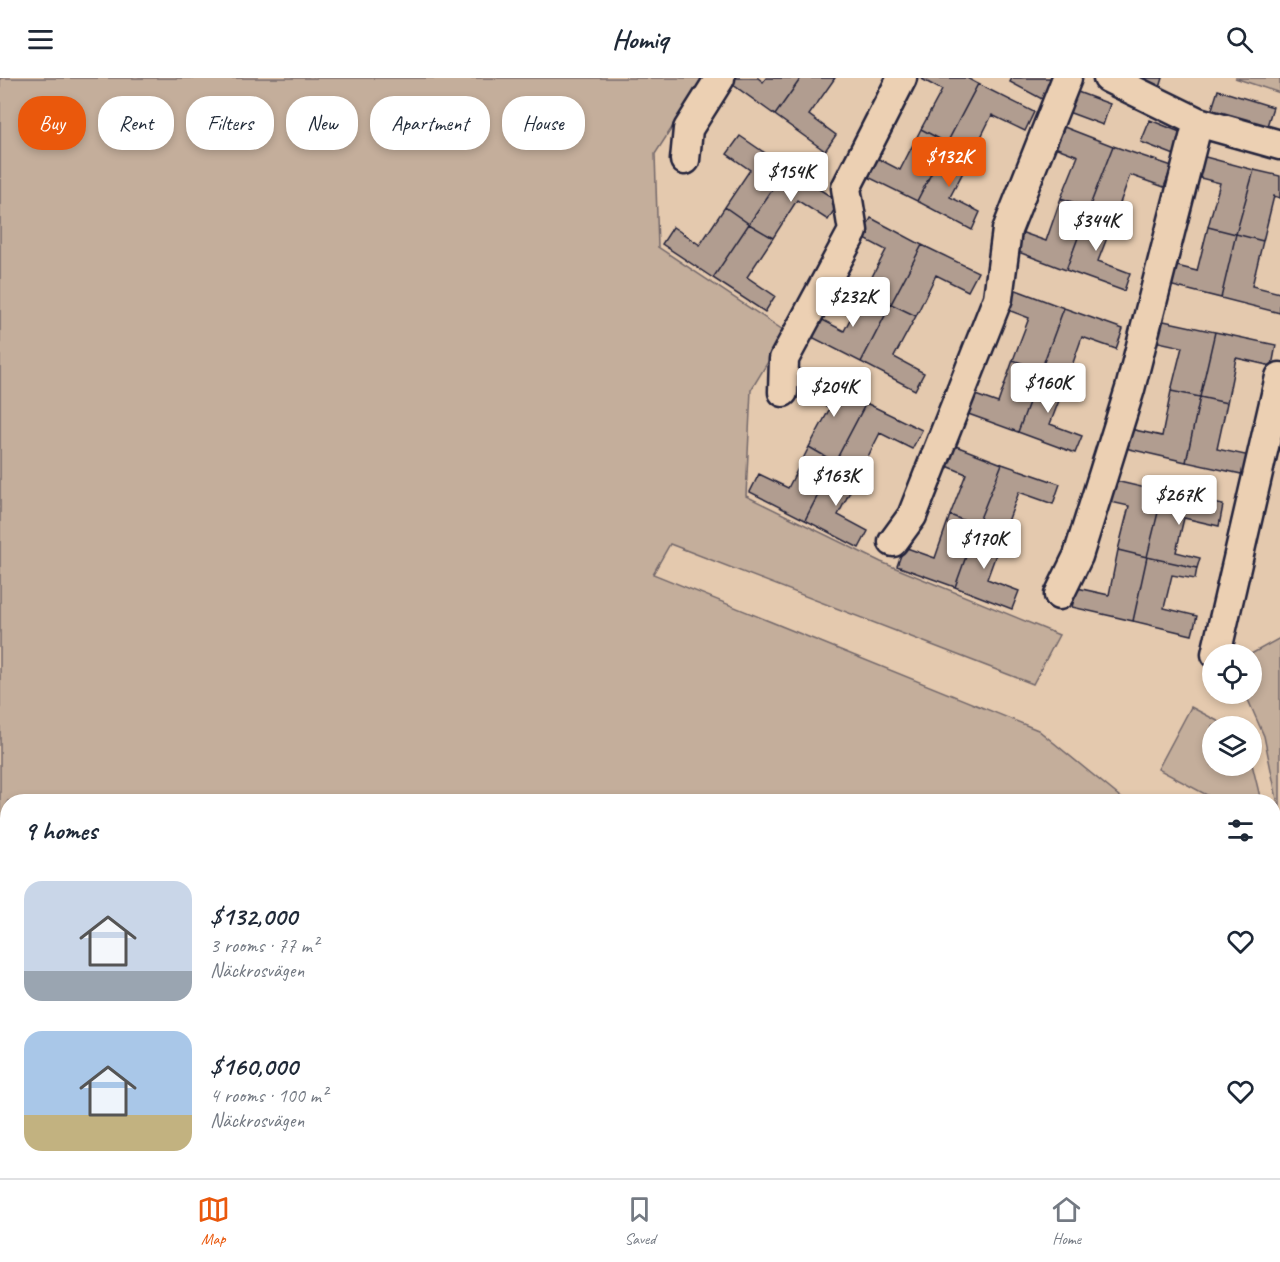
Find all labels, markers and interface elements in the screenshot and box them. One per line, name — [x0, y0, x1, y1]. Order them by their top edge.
text: Homiq — [612, 22, 668, 56]
icon: menu — [24, 23, 57, 56]
icon: search — [1223, 23, 1256, 56]
chip: Buy — [18, 96, 86, 150]
chip: Rent — [98, 96, 174, 150]
chip: Filters — [186, 96, 274, 150]
chip: New — [286, 96, 358, 150]
chip: Apartment — [370, 96, 490, 150]
chip: House — [502, 96, 585, 150]
pin: $132K — [907, 137, 991, 188]
text: $132K — [926, 144, 972, 169]
pin: $154K — [749, 152, 833, 203]
text: $154K — [768, 159, 814, 184]
pin: $344K — [1054, 201, 1138, 252]
text: $344K — [1073, 208, 1119, 233]
pin: $232K — [811, 277, 895, 328]
text: $232K — [830, 284, 876, 309]
pin: $160K — [1006, 363, 1090, 414]
pin: $204K — [792, 367, 876, 418]
text: $160K — [1025, 370, 1071, 395]
text: $204K — [811, 374, 857, 399]
pin: $163K — [794, 456, 878, 507]
text: $163K — [813, 463, 859, 488]
pin: $267K — [1137, 475, 1221, 526]
text: $267K — [1156, 482, 1202, 507]
pin: $170K — [942, 519, 1026, 570]
text: $170K — [961, 526, 1007, 551]
map controls — [1202, 644, 1262, 776]
button: locate — [1202, 644, 1262, 704]
button: layers — [1202, 716, 1262, 776]
text: 9 homes — [24, 814, 97, 847]
icon: filters — [1224, 814, 1257, 847]
text: $132,000 — [210, 900, 297, 933]
icon: home — [72, 905, 144, 977]
icon: heart — [1224, 925, 1257, 958]
text: 3 rooms · 77 m² — [210, 933, 318, 958]
text: Näckrosvägen — [210, 958, 304, 983]
text: $160,000 — [210, 1050, 298, 1083]
icon: home — [72, 1055, 144, 1127]
icon: heart — [1224, 1075, 1257, 1108]
text: 4 rooms · 100 m² — [210, 1083, 327, 1108]
text: Näckrosvägen — [210, 1108, 304, 1133]
tab: Map — [197, 1193, 230, 1249]
tab: Saved — [623, 1193, 656, 1249]
tab: Home — [1050, 1193, 1083, 1249]

